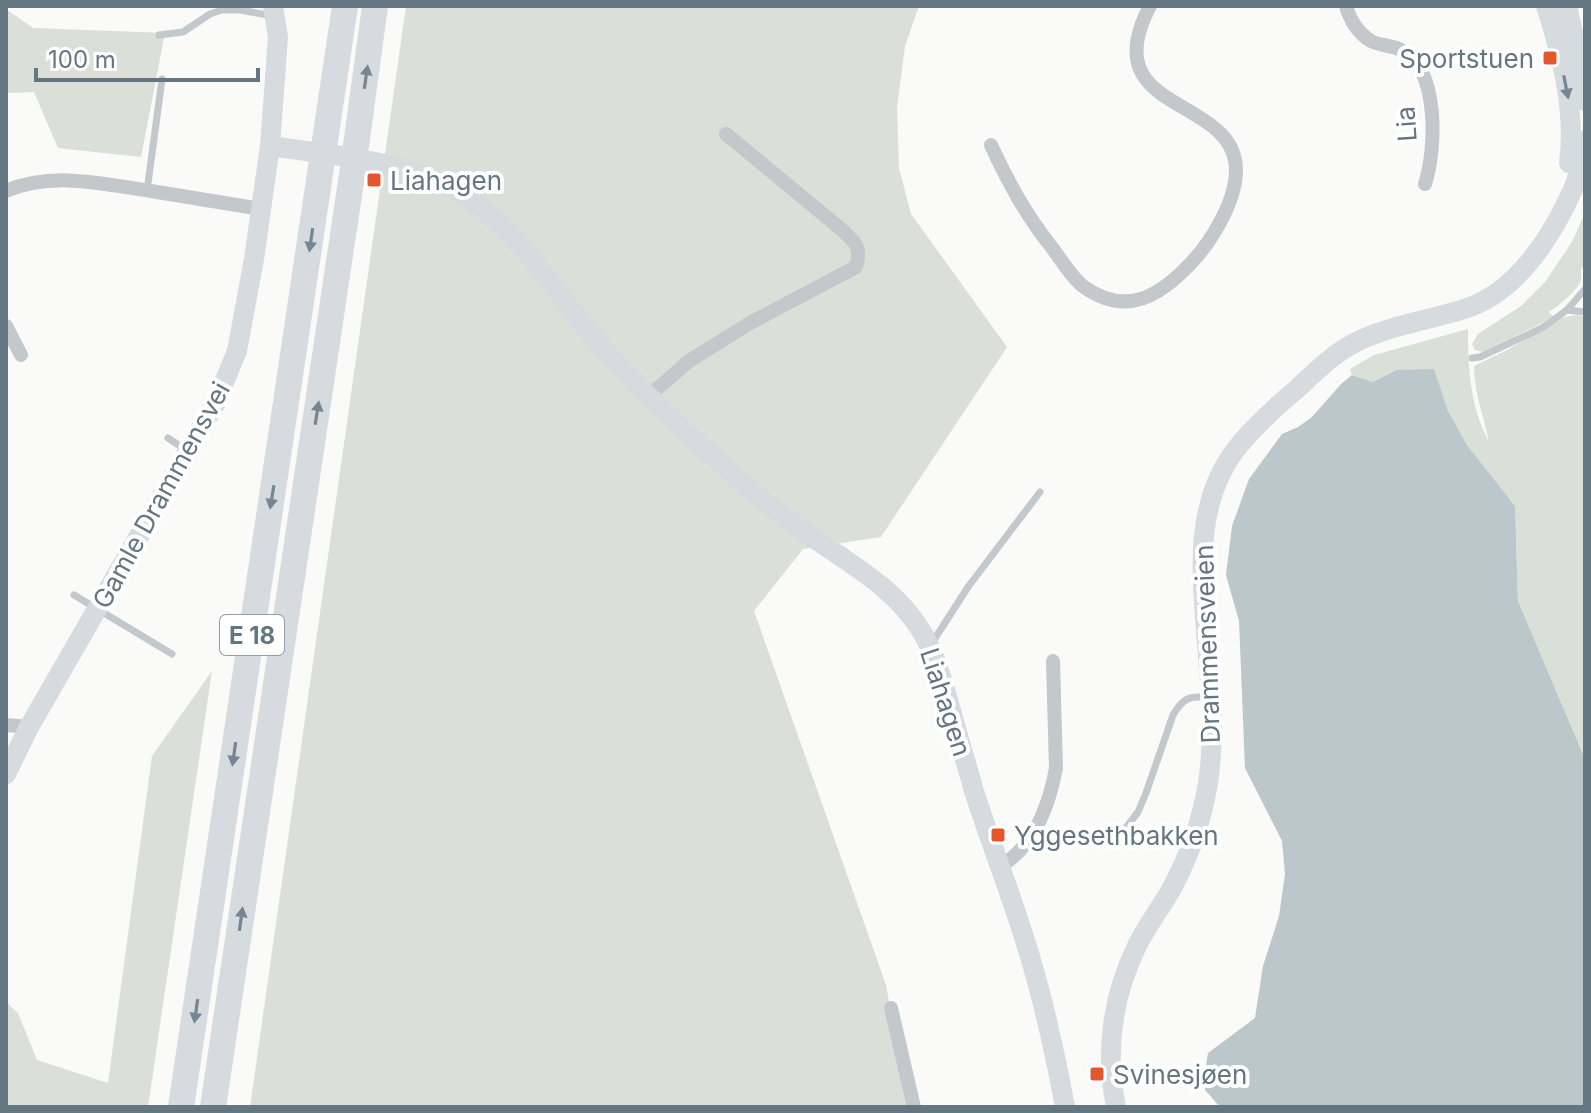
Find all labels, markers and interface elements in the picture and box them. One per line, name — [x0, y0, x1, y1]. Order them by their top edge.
scale bar — [36, 32, 258, 82]
place label: Sportstuen — [1399, 43, 1534, 74]
text: 100 m — [48, 45, 116, 74]
marker: Sportstuen — [1541, 49, 1559, 67]
one-way arrow — [360, 64, 373, 89]
one-way arrow — [1560, 75, 1573, 100]
street label: Lia — [1389, 105, 1423, 143]
place label: Liahagen — [390, 165, 502, 196]
marker: Liahagen — [365, 171, 383, 189]
one-way arrow — [304, 228, 317, 253]
street label: Gamle Drammensvei — [86, 376, 236, 614]
one-way arrow — [311, 400, 324, 425]
one-way arrow — [266, 485, 278, 510]
street label: Drammensveien — [1188, 544, 1226, 744]
road number: E 18 — [220, 615, 284, 655]
street label: Liahagen — [914, 644, 978, 760]
one-way arrow — [227, 742, 240, 767]
place label: Yggesethbakken — [1014, 820, 1219, 851]
marker: Yggesethbakken — [989, 826, 1007, 844]
one-way arrow — [235, 906, 248, 931]
one-way arrow — [189, 999, 202, 1024]
place label: Svinesjøen — [1113, 1059, 1247, 1090]
marker: Svinesjøen — [1088, 1065, 1106, 1083]

